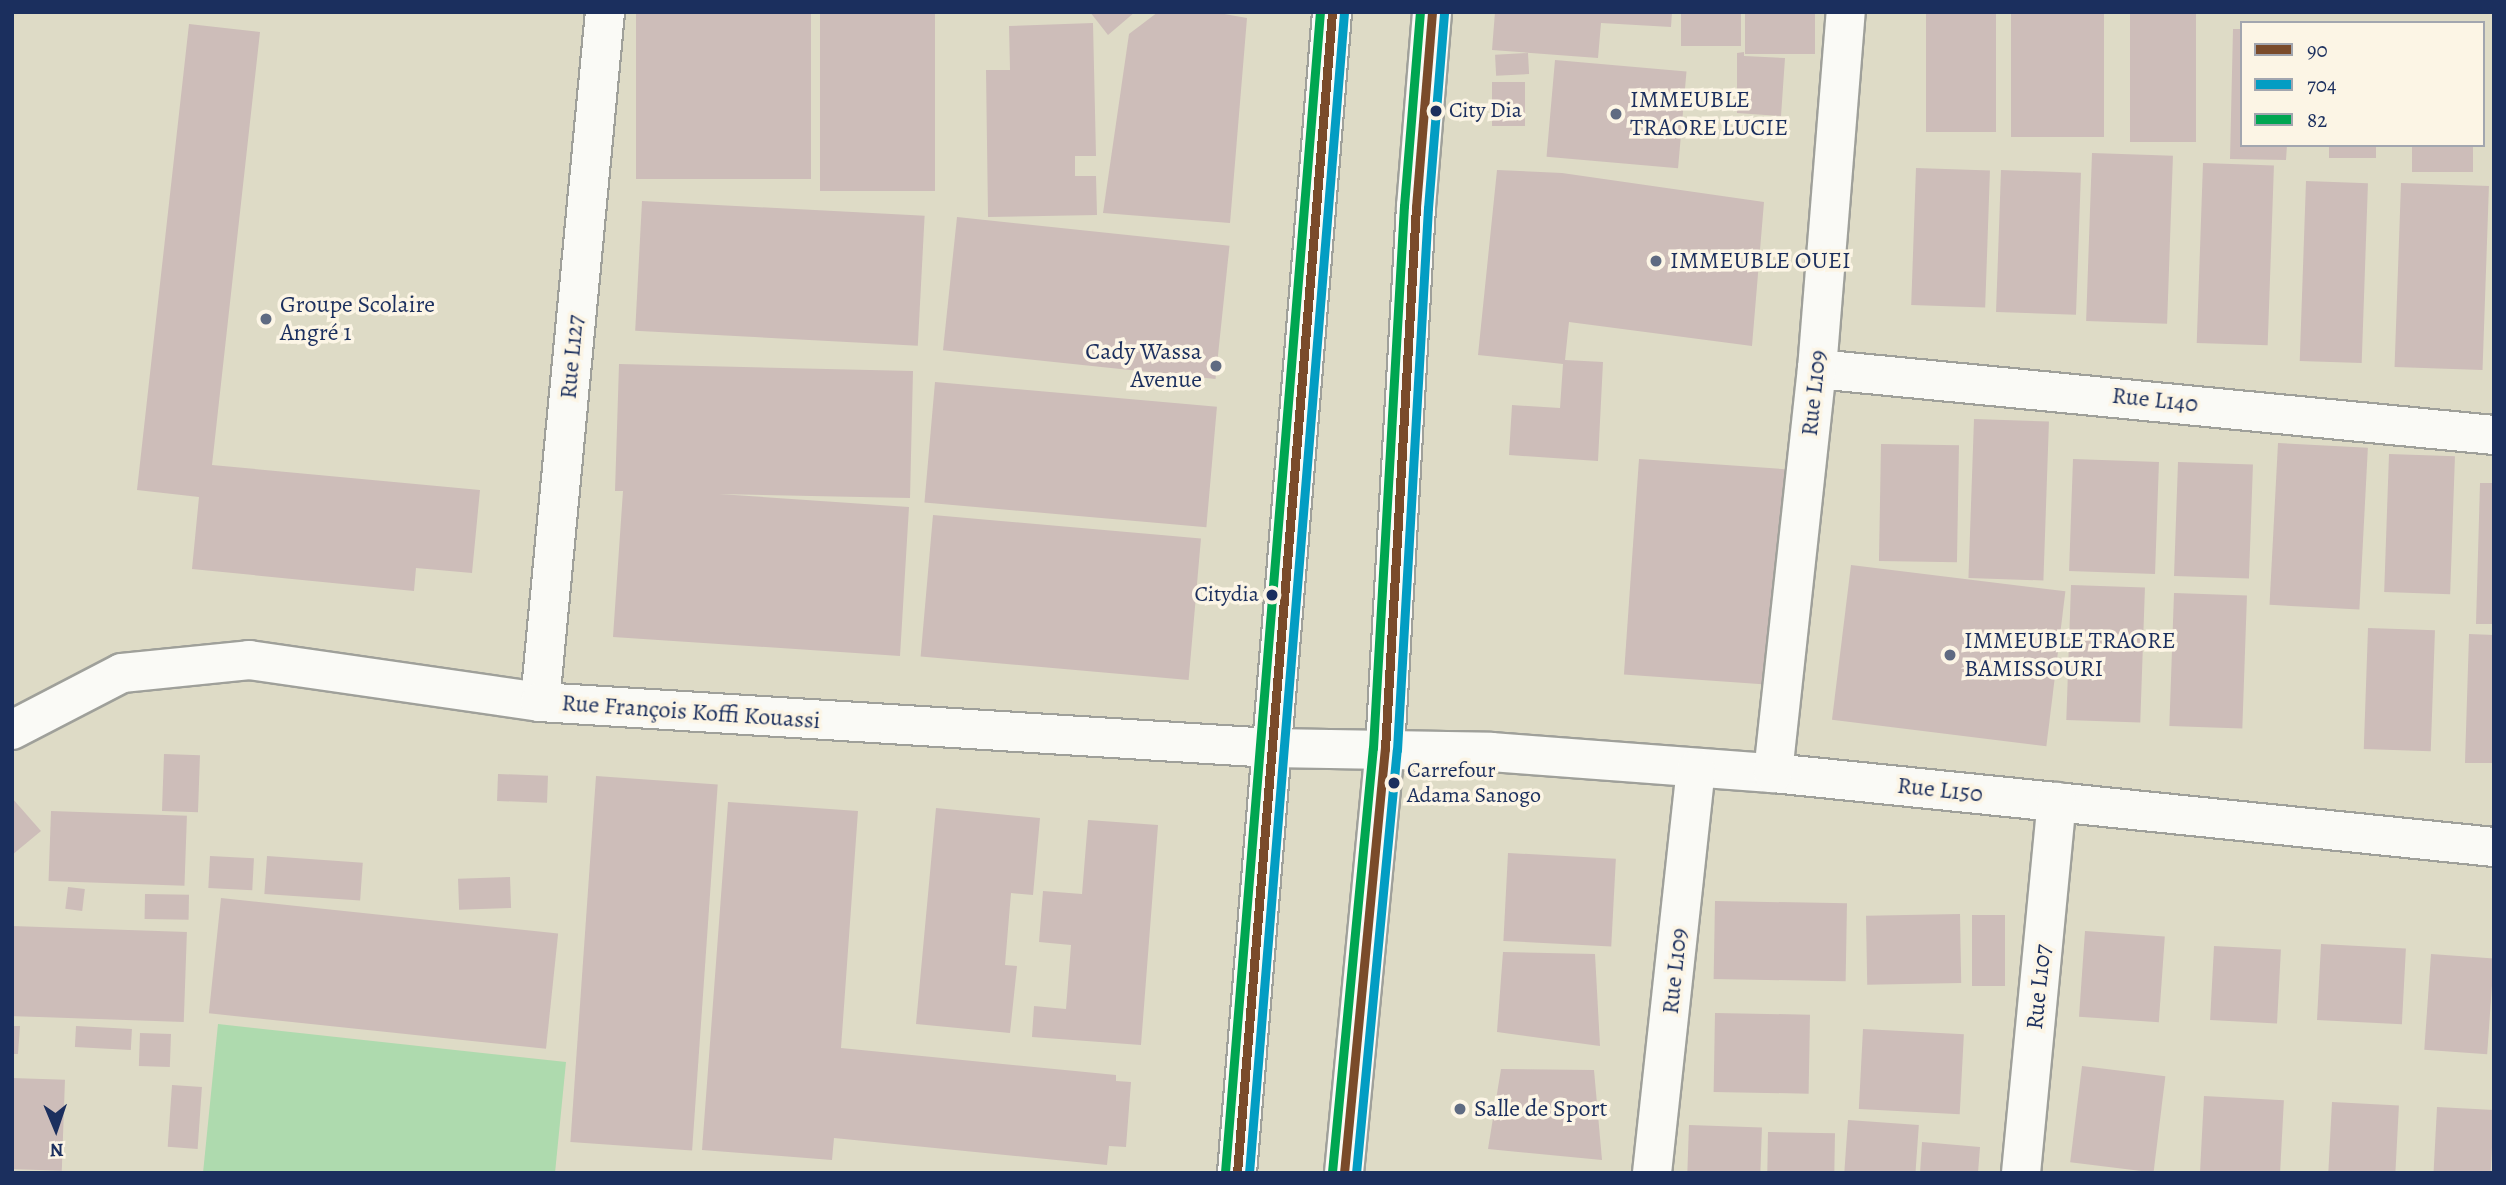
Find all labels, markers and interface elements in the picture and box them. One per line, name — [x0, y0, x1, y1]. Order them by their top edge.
legend — [2240, 21, 2485, 147]
text: 90 — [2307, 36, 2328, 64]
text: 704 — [2307, 71, 2337, 99]
place label: IMMEUBLE TRAORE LUCIE — [1630, 86, 1788, 142]
place label: City Dia — [1449, 98, 1522, 124]
marker: City Dia — [1429, 104, 1443, 118]
marker: IMMEUBLE TRAORE LUCIE — [1608, 106, 1624, 122]
text: 82 — [2307, 106, 2327, 134]
place label: IMMEUBLE OUEI — [1670, 247, 1851, 275]
marker: IMMEUBLE OUEI — [1648, 253, 1664, 269]
place label: Groupe Scolaire Angré 1 — [280, 291, 435, 347]
marker: Groupe Scolaire Angré 1 — [258, 311, 274, 327]
street label: Rue L127 — [554, 314, 590, 400]
place label: Cady Wassa Avenue — [1085, 338, 1202, 394]
street label: Rue L109 — [1795, 348, 1833, 438]
marker: Cady Wassa Avenue — [1208, 358, 1224, 374]
street label: Rue L140 — [2110, 381, 2200, 419]
place label: Citydia — [1194, 582, 1259, 608]
marker: Citydia — [1265, 588, 1279, 602]
place label: IMMEUBLE TRAORE BAMISSOURI — [1964, 627, 2176, 683]
marker: IMMEUBLE TRAORE BAMISSOURI — [1942, 647, 1958, 663]
street label: Rue François Koffi Kouassi — [561, 689, 821, 735]
place label: Carrefour Adama Sanogo — [1407, 757, 1541, 808]
street label: Rue L150 — [1896, 771, 1984, 809]
marker: Carrefour Adama Sanogo — [1387, 776, 1401, 790]
street label: Rue L109 — [1656, 926, 1694, 1016]
street label: Rue L107 — [2020, 943, 2058, 1031]
north arrow — [21, 1094, 91, 1164]
place label: Salle de Sport — [1474, 1095, 1607, 1123]
marker: Salle de Sport — [1452, 1101, 1468, 1117]
text: N — [49, 1137, 64, 1163]

